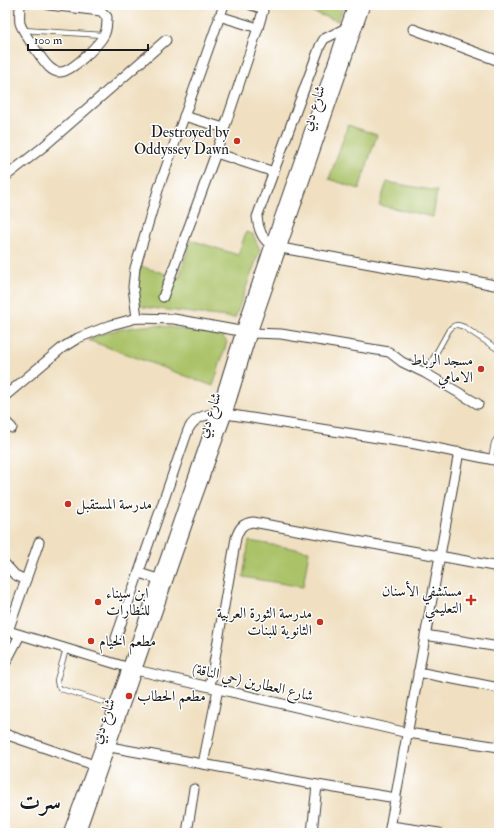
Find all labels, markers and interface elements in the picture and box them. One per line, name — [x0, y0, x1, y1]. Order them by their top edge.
scale bar — [28, 26, 148, 52]
text: 100 m — [34, 33, 63, 48]
street label: شارع دبي — [297, 83, 333, 134]
place label: Destroyed by Oddyssey Dawn — [134, 123, 229, 159]
marker: Destroyed by Oddyssey Dawn — [232, 136, 242, 146]
place label: مسجد الرباط الامامي — [410, 351, 473, 389]
marker: مسجد الرباط الامامي — [476, 364, 486, 374]
street label: شارع دبي — [193, 390, 229, 441]
place label: مدرسة المستقبل — [76, 495, 152, 515]
marker: مدرسة المستقبل — [63, 499, 73, 509]
place label: مستشفي الأسنان التعليمي — [382, 580, 462, 622]
place label: ابن سيناء للنظارات — [106, 584, 150, 620]
marker: مستشفي الأسنان التعليمي — [465, 594, 477, 606]
marker: ابن سيناء للنظارات — [93, 597, 103, 607]
place label: مدرسة الثورة العربية الثانوية للبنات — [217, 604, 312, 640]
marker: مدرسة الثورة العربية الثانوية للبنات — [315, 617, 325, 627]
place label: مطعم الخيام — [99, 632, 156, 655]
marker: مطعم الخيام — [86, 636, 96, 646]
street label: شارع العطارين (حي الناقة) — [190, 659, 315, 709]
place label: مطعم الحطاب — [137, 687, 206, 710]
marker: مطعم الحطاب — [124, 691, 134, 701]
street label: شارع دبي — [87, 696, 123, 747]
district label: سرت — [19, 787, 61, 816]

